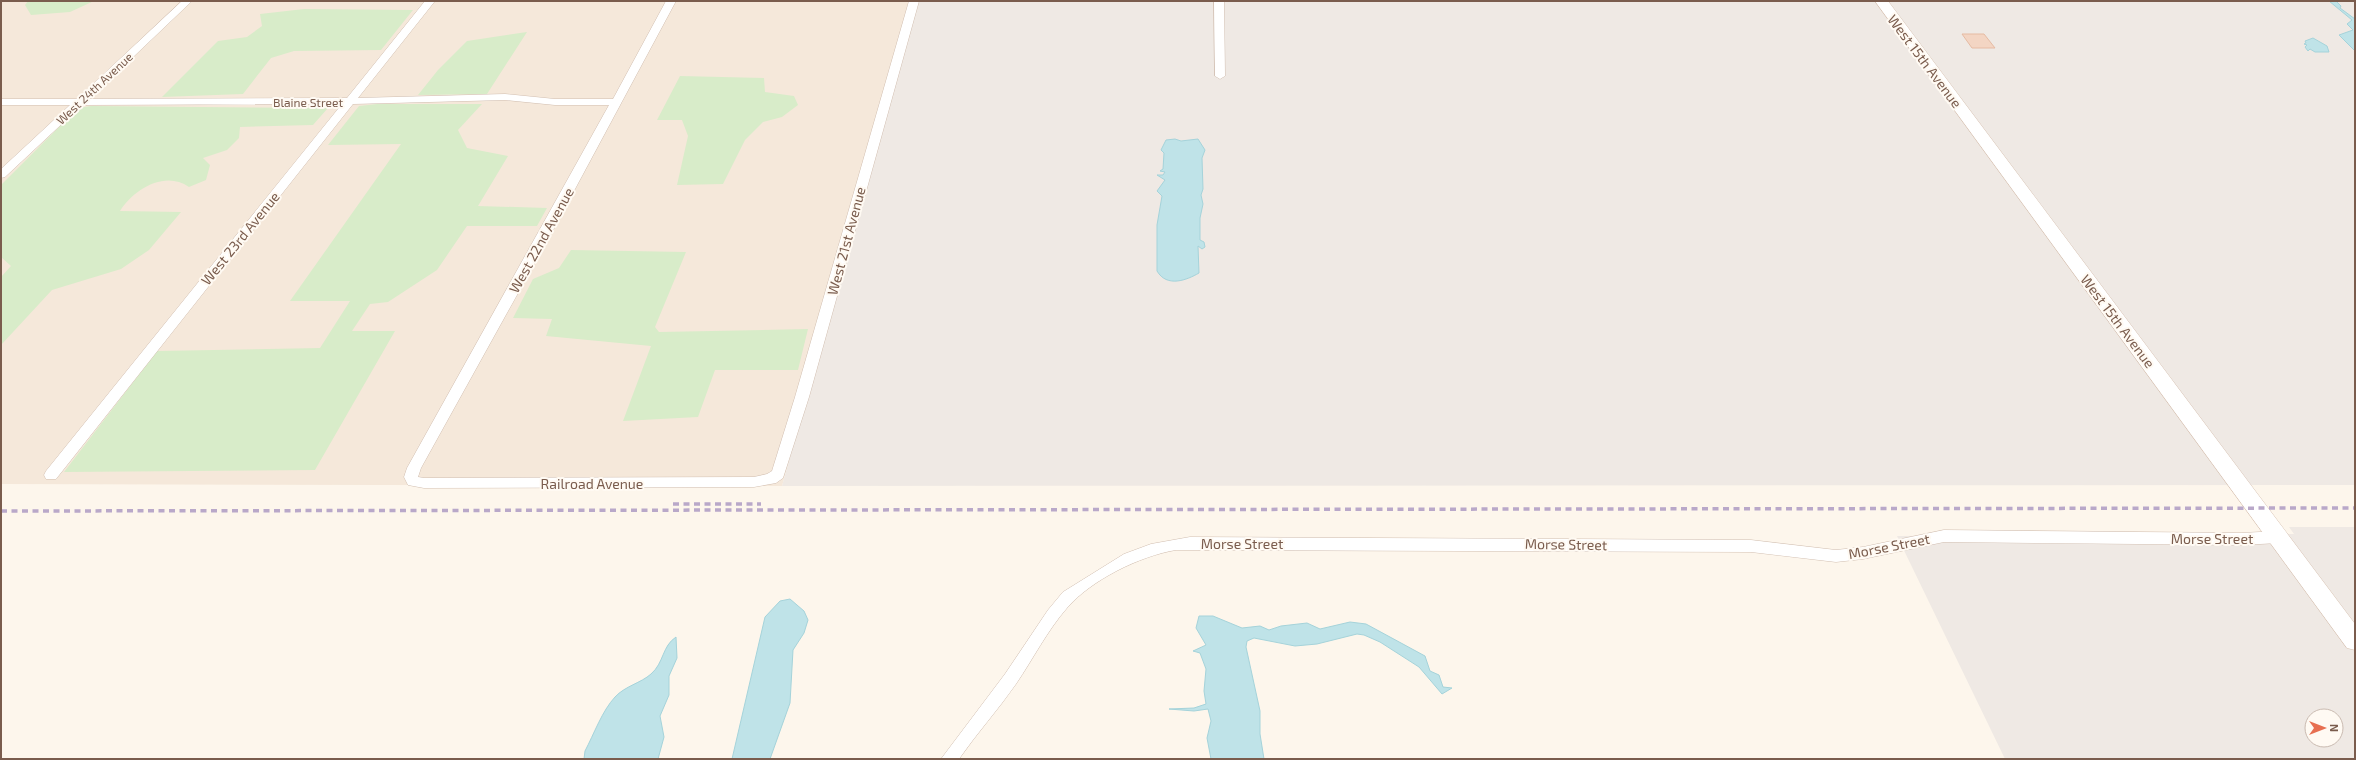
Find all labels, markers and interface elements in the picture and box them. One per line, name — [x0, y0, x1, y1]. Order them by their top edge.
street label: West 15th Avenue — [1884, 11, 1966, 111]
street label: West 24th Avenue — [53, 49, 135, 127]
street label: Blaine Street — [273, 95, 343, 109]
street label: West 22nd Avenue — [505, 184, 577, 296]
street label: West 21st Avenue — [823, 185, 869, 297]
street label: West 23rd Avenue — [197, 188, 283, 288]
street label: West 15th Avenue — [2077, 271, 2159, 371]
street label: Railroad Avenue — [541, 475, 643, 492]
street label: Morse Street — [1847, 530, 1931, 562]
street label: Morse Street — [2171, 530, 2253, 547]
street label: Morse Street — [1201, 535, 1283, 552]
street label: Morse Street — [1525, 535, 1607, 553]
north arrow — [2304, 708, 2344, 748]
text: N — [2328, 724, 2341, 732]

